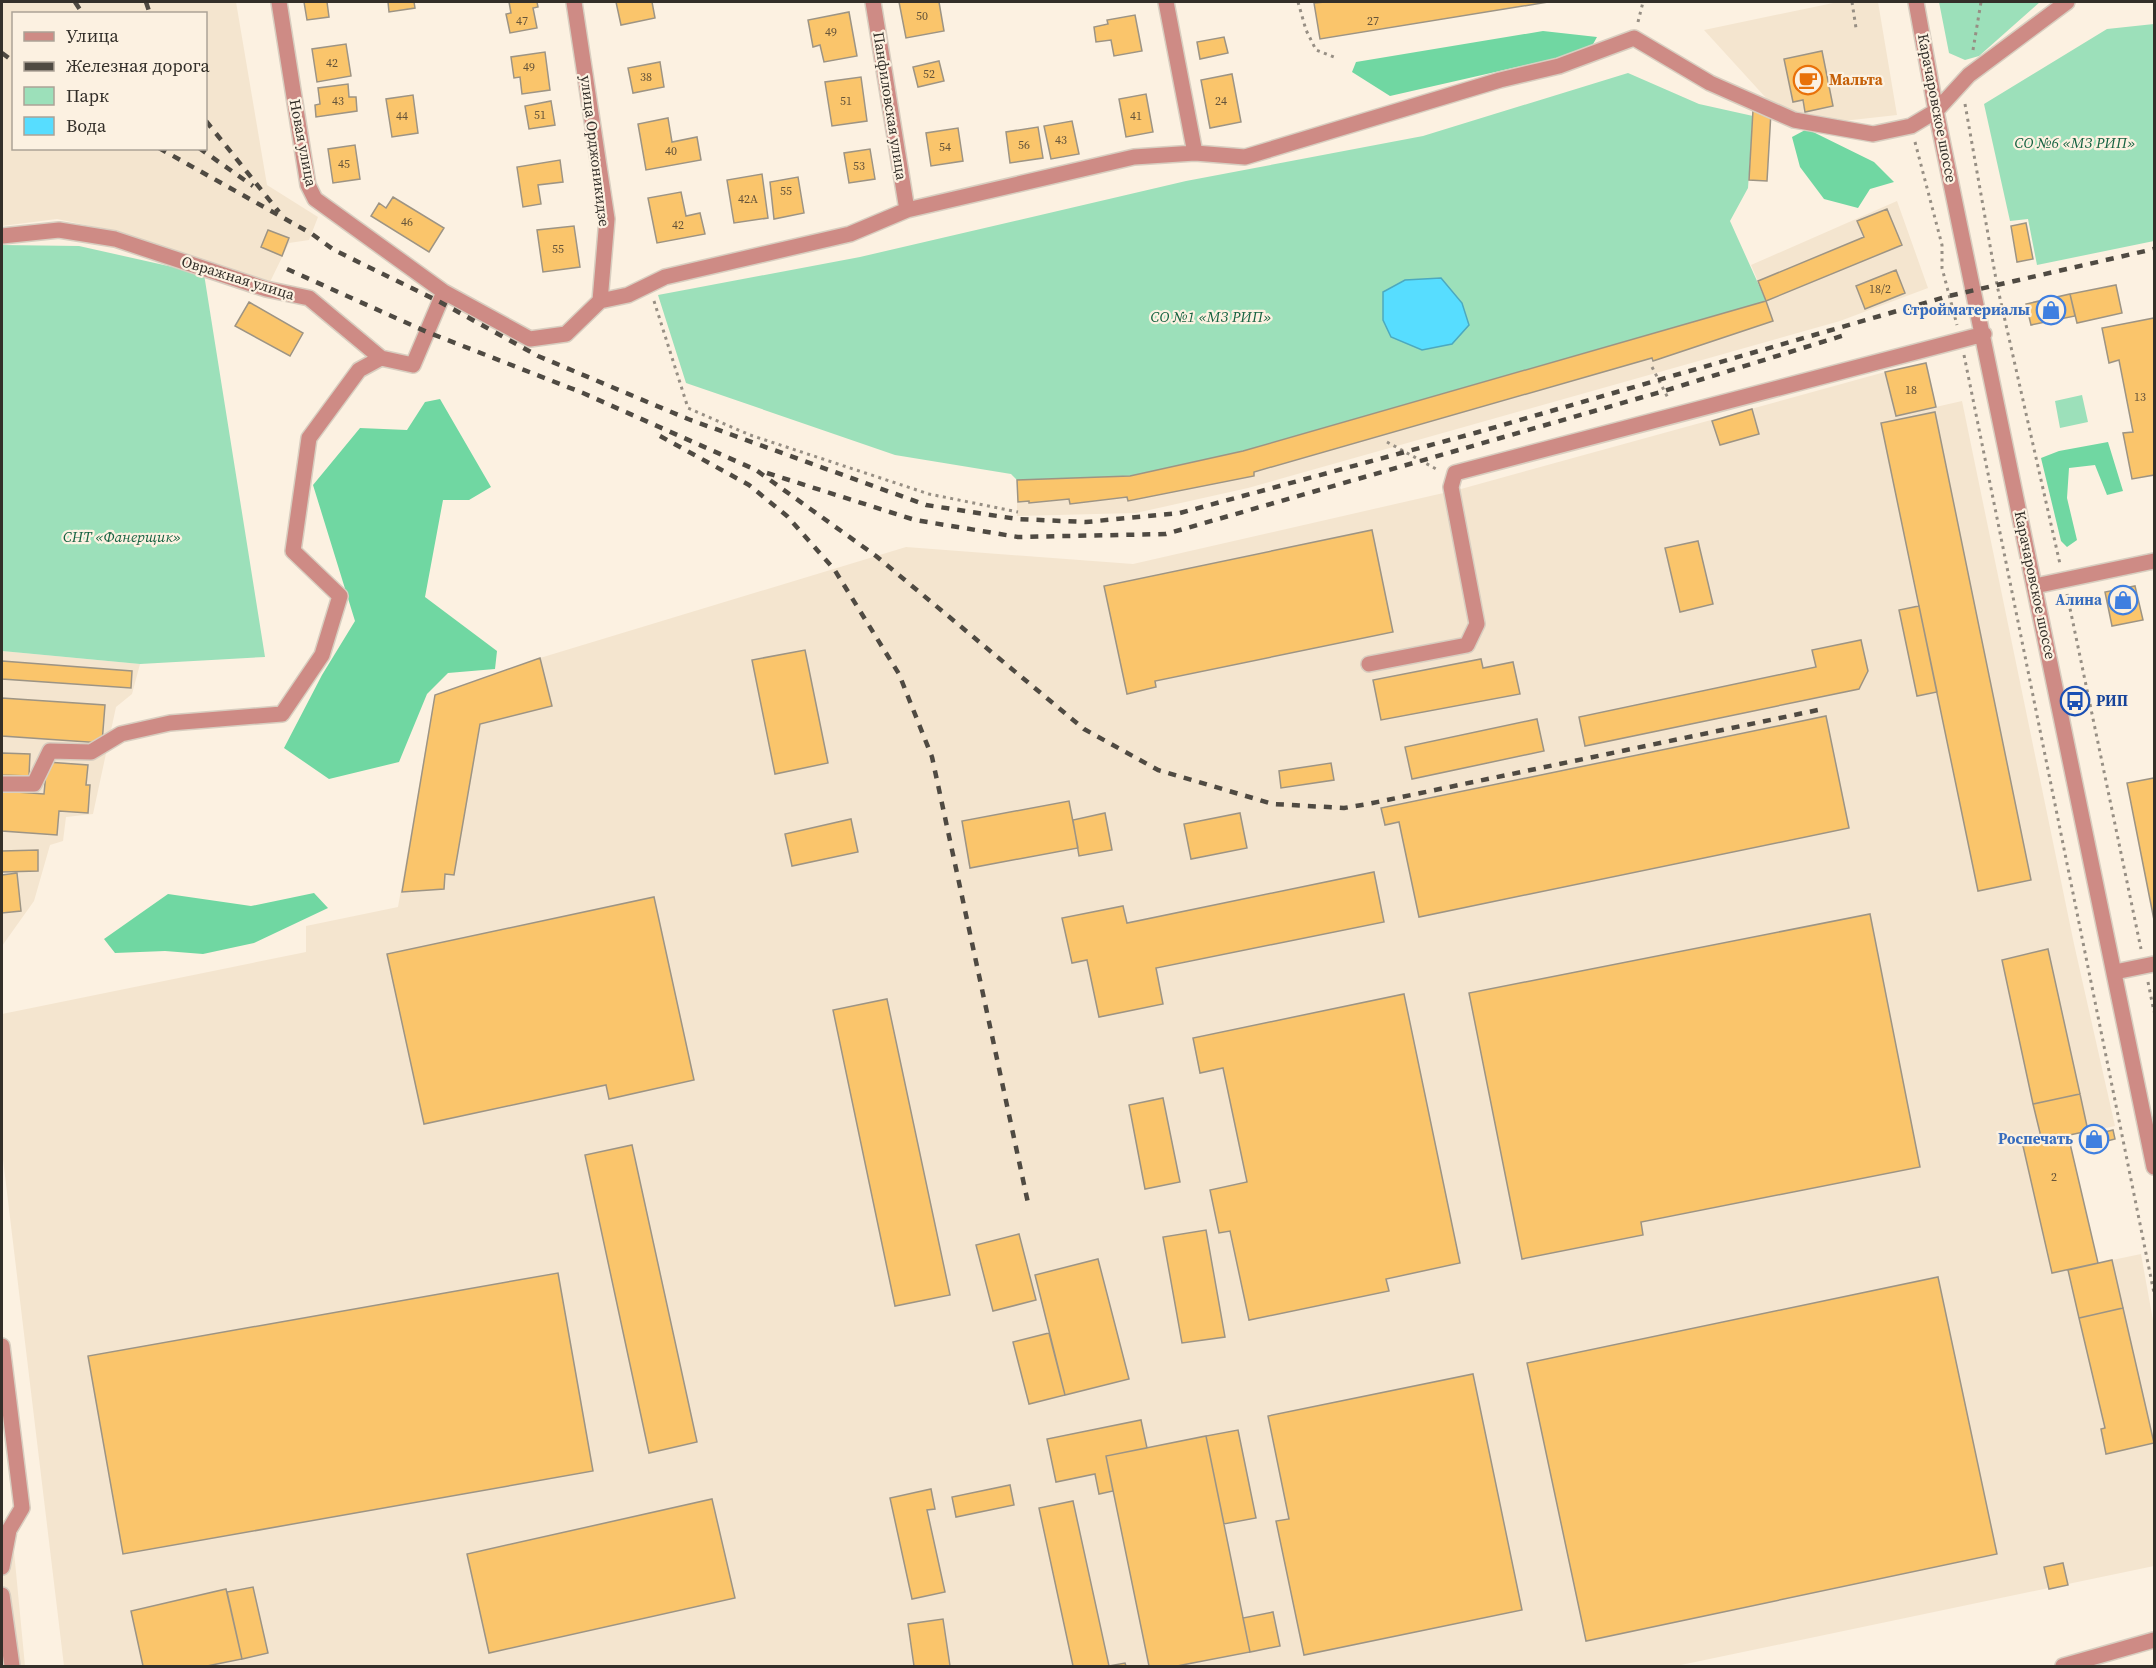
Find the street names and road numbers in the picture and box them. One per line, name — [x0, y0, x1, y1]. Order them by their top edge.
street label: Панфиловская улица — [868, 30, 913, 182]
street label: Карачаровское шоссе — [1913, 32, 1962, 185]
street label: улица Орджоникидзе — [576, 74, 615, 228]
street label: Новая улица — [285, 97, 322, 189]
street label: Овражная улица — [179, 250, 297, 305]
street label: Карачаровское шоссе — [2009, 509, 2062, 661]

